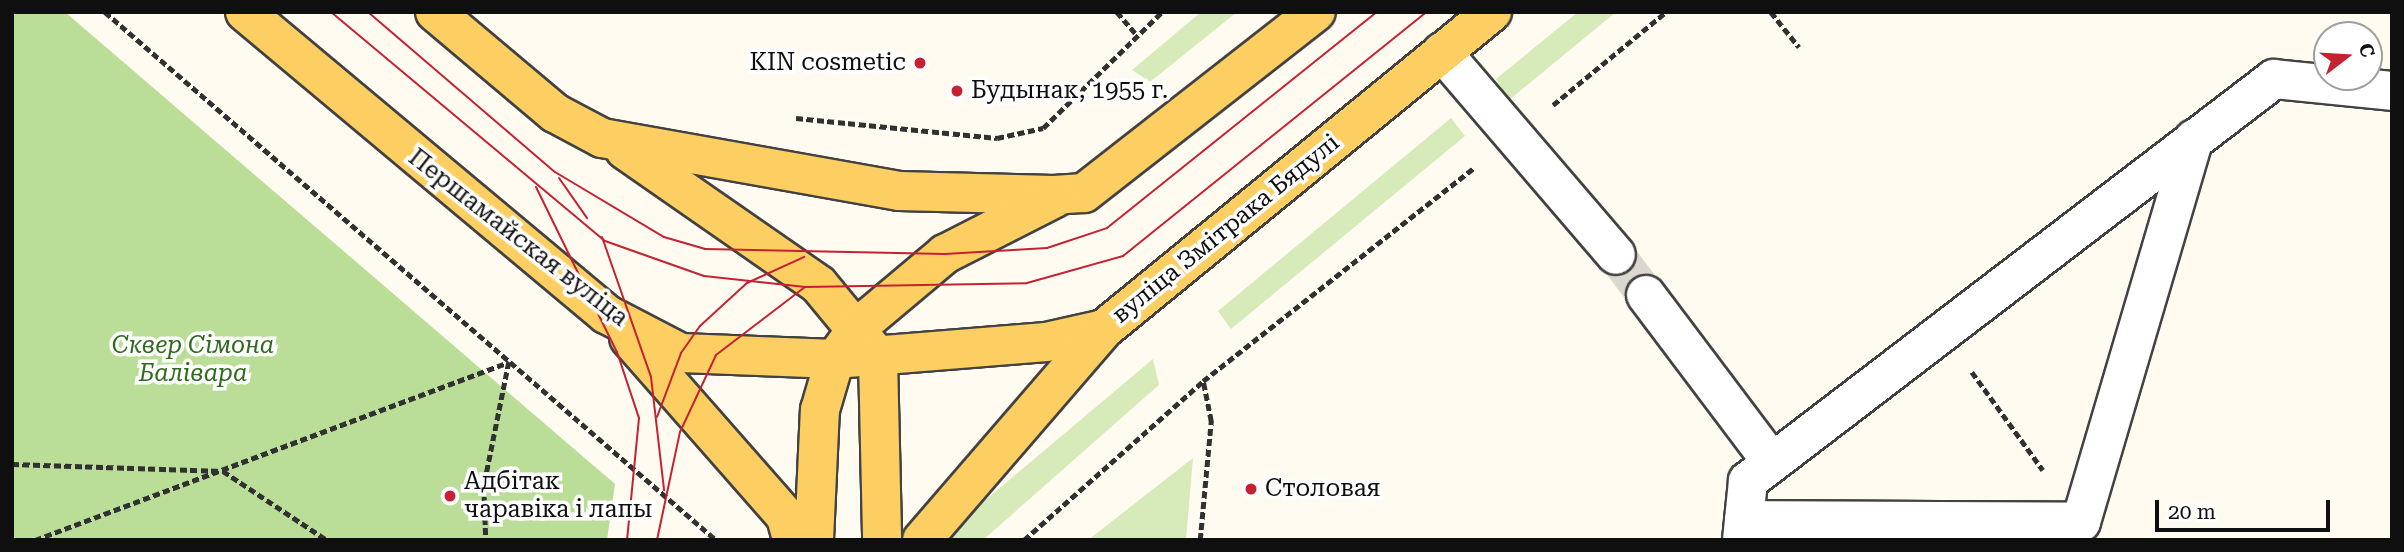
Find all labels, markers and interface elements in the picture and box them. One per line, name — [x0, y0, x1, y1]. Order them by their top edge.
north arrow — [2313, 21, 2383, 91]
text: С — [2354, 41, 2380, 60]
place label: KIN cosmetic — [750, 49, 906, 77]
marker: KIN cosmetic — [912, 55, 928, 71]
place label: Будынак, 1955 г. — [971, 77, 1168, 105]
marker: Будынак, 1955 г. — [949, 83, 965, 99]
street label: вуліца Змітрака Бядулі — [1107, 128, 1345, 330]
street label: Першамайская вуліца — [402, 143, 634, 333]
park label: Сквер Сімона Балівара — [112, 332, 274, 388]
place label: Адбітак чаравіка і лапы — [464, 468, 652, 524]
place label: Столовая — [1265, 475, 1380, 503]
marker: Столовая — [1243, 481, 1259, 497]
scale bar — [2159, 486, 2334, 530]
marker: Адбітак чаравіка і лапы — [442, 488, 458, 504]
text: 20 m — [2168, 500, 2216, 524]

